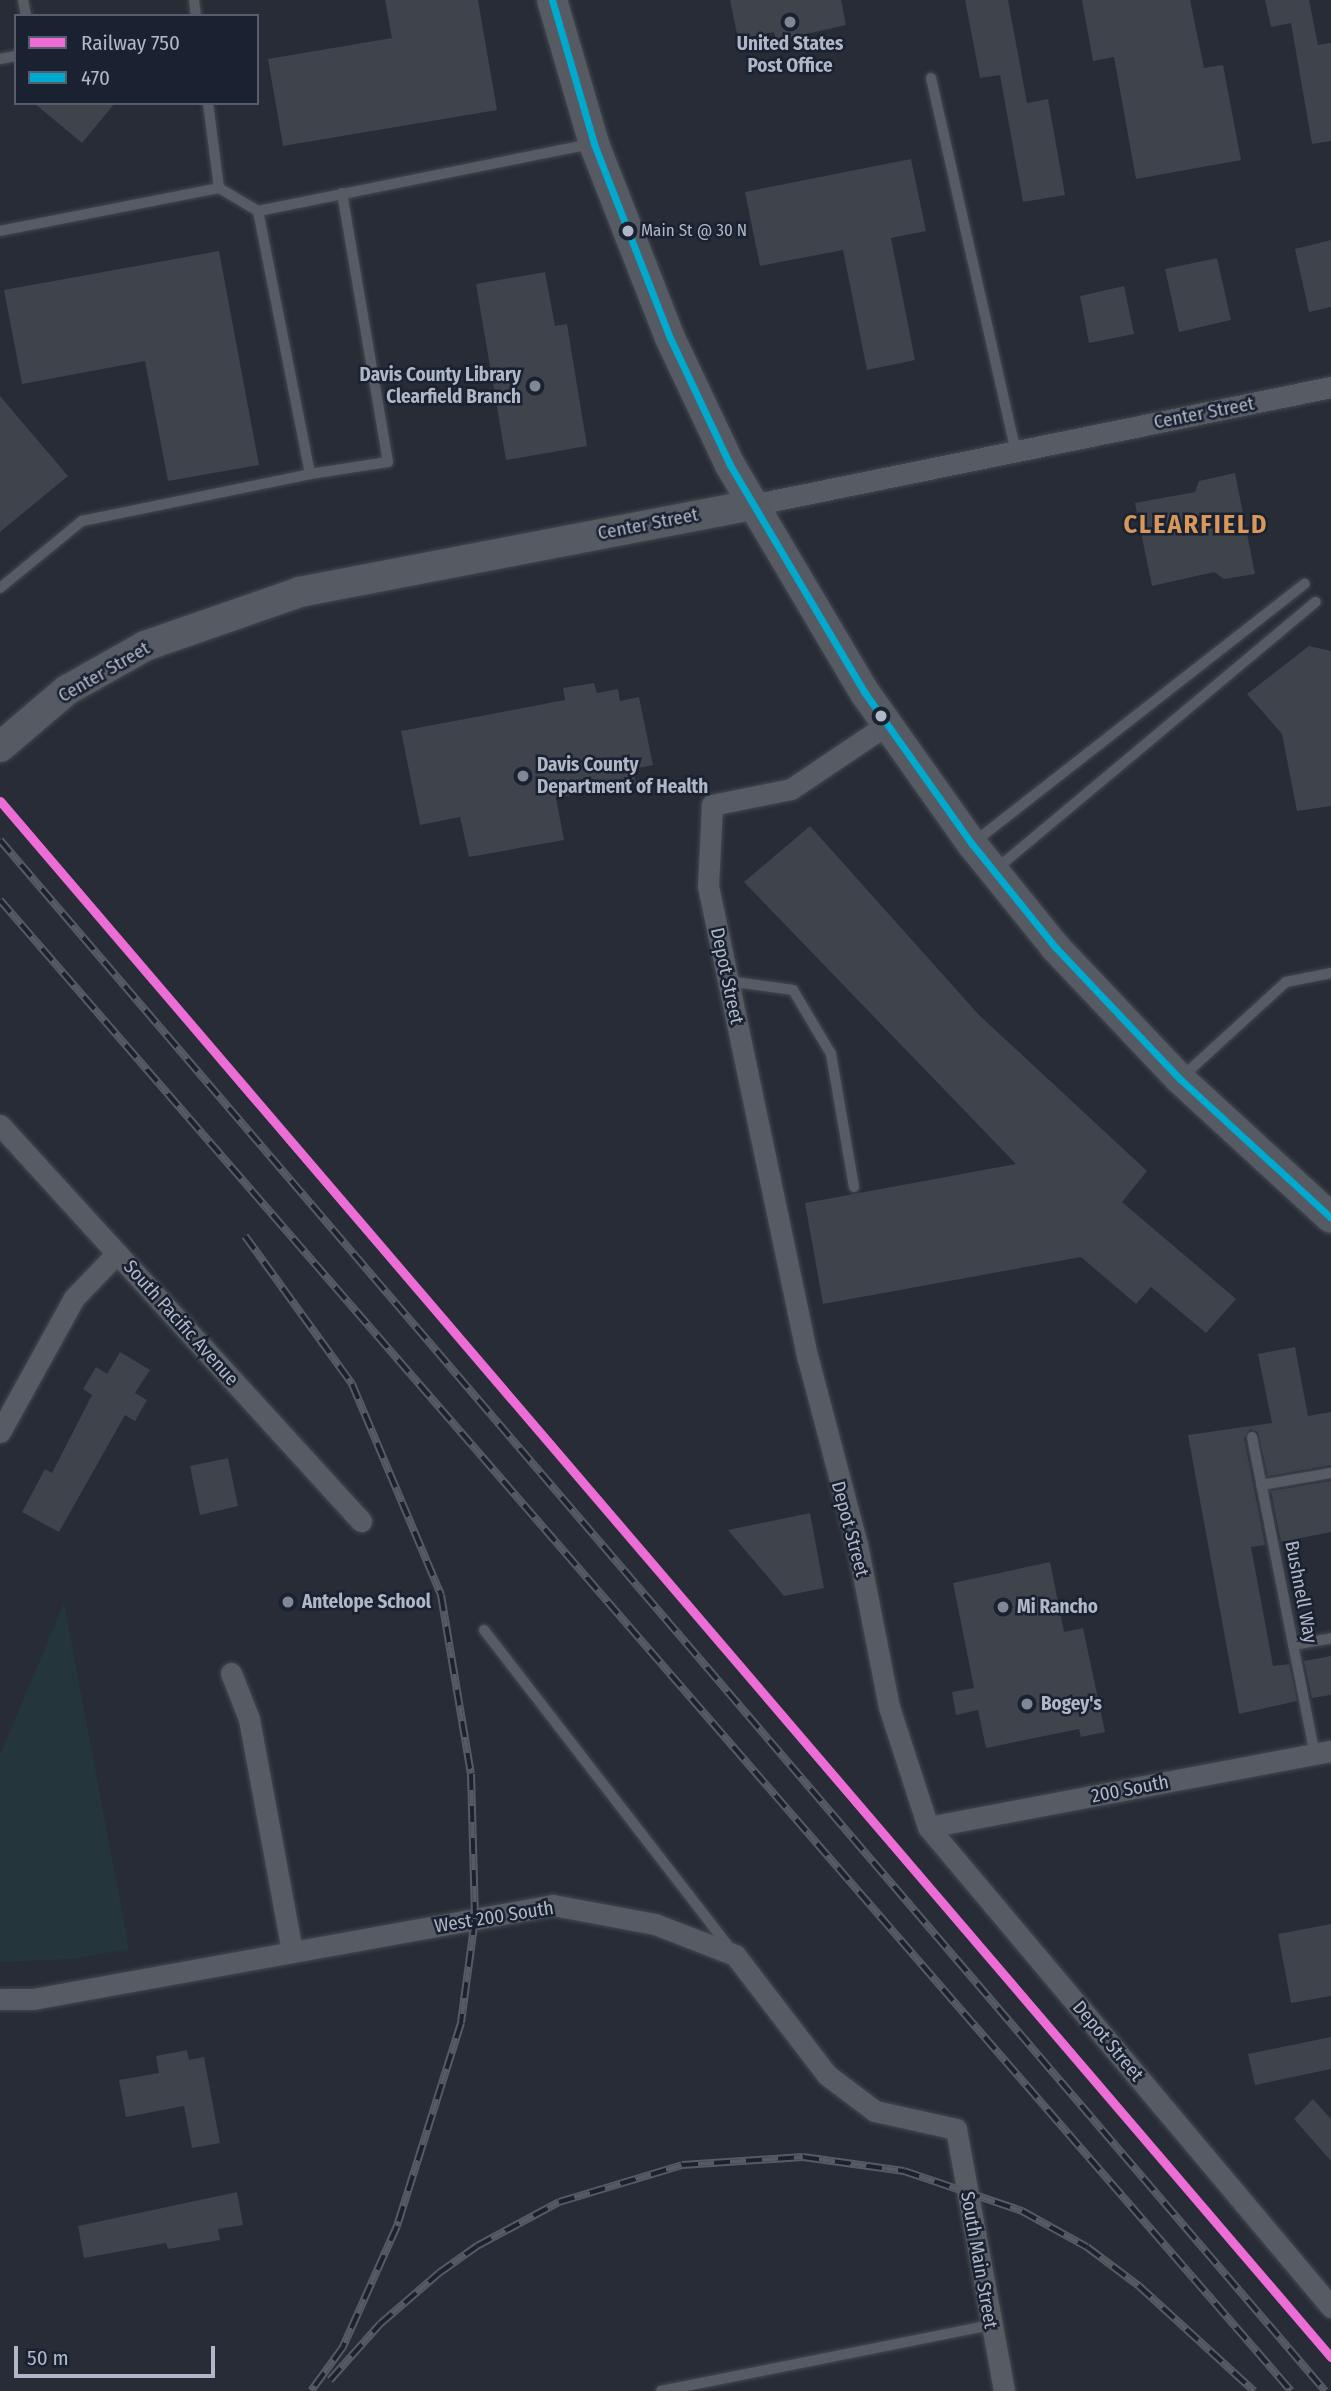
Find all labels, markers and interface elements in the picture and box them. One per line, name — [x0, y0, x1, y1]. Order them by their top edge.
legend — [14, 14, 259, 105]
marker: United States Post Office — [782, 14, 798, 30]
text: Railway 750 — [81, 30, 180, 56]
place label: United States Post Office — [737, 33, 843, 77]
text: 470 — [81, 65, 110, 91]
place label: Main St @ 30 N — [641, 221, 747, 241]
marker: Main St @ 30 N — [621, 224, 635, 238]
place label: Davis County Library Clearfield Branch — [360, 364, 521, 408]
marker: Davis County Library Clearfield Branch — [527, 378, 543, 394]
street label: Center Street — [1152, 392, 1256, 434]
street label: Center Street — [596, 503, 700, 545]
district label: CLEARFIELD — [1125, 509, 1267, 541]
street label: Center Street — [54, 637, 154, 707]
unlabelled marker — [874, 709, 888, 723]
place label: Davis County Department of Health — [537, 754, 708, 798]
marker: Davis County Department of Health — [515, 768, 531, 784]
street label: Depot Street — [706, 926, 748, 1026]
street label: South Pacific Avenue — [119, 1256, 243, 1390]
street label: Depot Street — [826, 1479, 874, 1579]
street label: Bushnell Way — [1280, 1539, 1322, 1645]
place label: Antelope School — [302, 1591, 431, 1613]
marker: Antelope School — [280, 1594, 296, 1610]
place label: Mi Rancho — [1017, 1596, 1098, 1618]
marker: Mi Rancho — [995, 1599, 1011, 1615]
place label: Bogey's — [1041, 1693, 1102, 1715]
marker: Bogey's — [1019, 1696, 1035, 1712]
street label: 200 South — [1089, 1770, 1171, 1808]
street label: West 200 South — [433, 1896, 555, 1938]
street label: Depot Street — [1068, 1996, 1148, 2086]
street label: South Main Street — [956, 2190, 1002, 2330]
scale bar — [18, 2332, 219, 2376]
text: 50 m — [27, 2345, 69, 2371]

